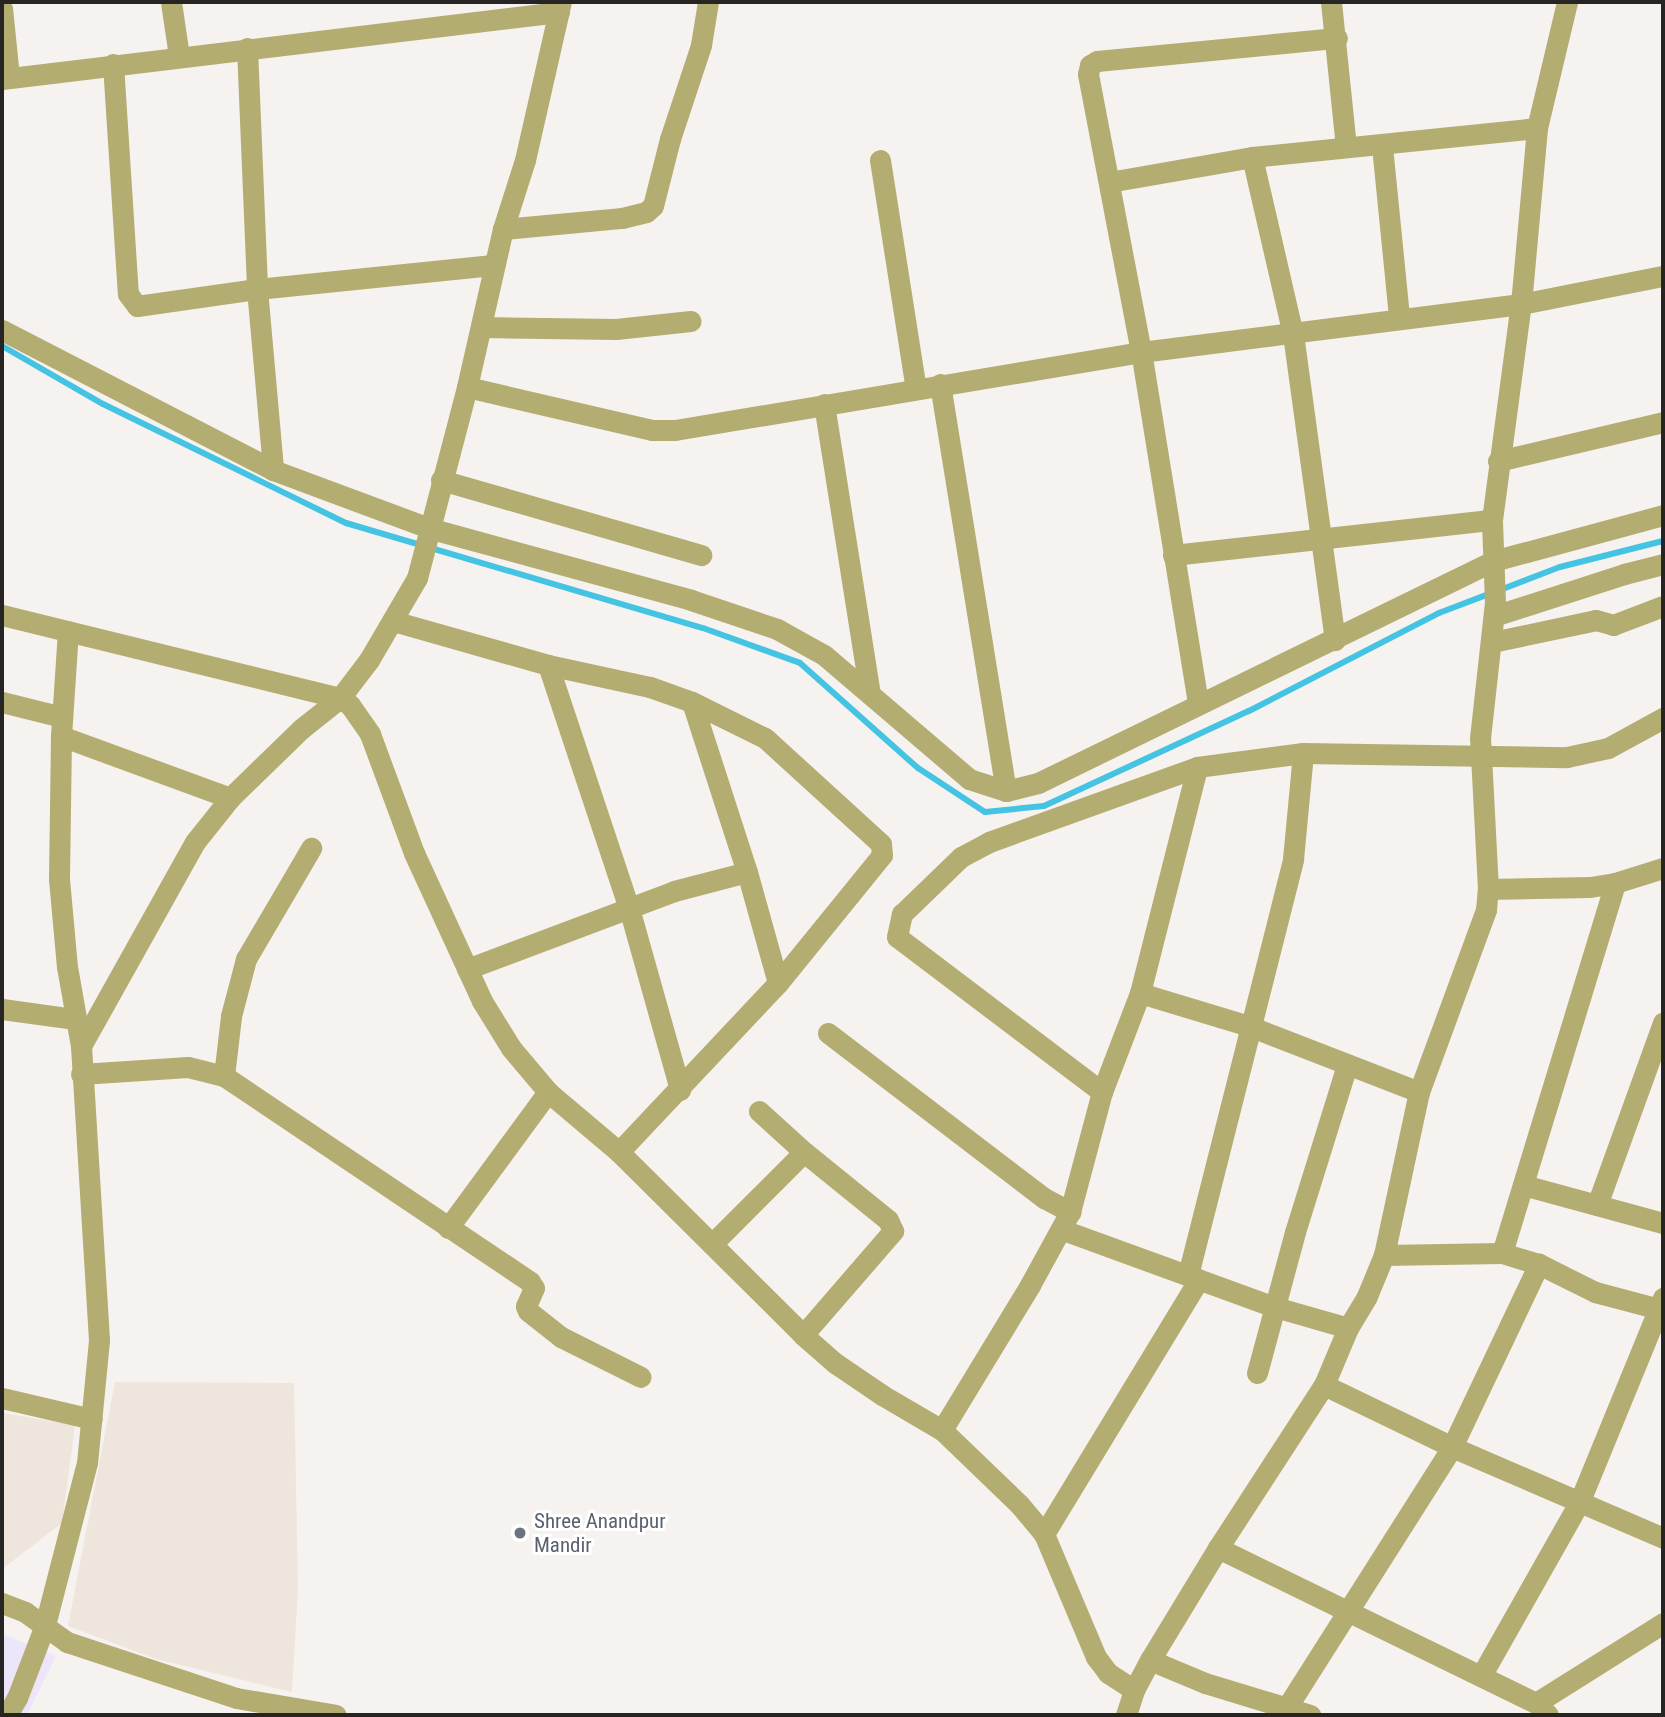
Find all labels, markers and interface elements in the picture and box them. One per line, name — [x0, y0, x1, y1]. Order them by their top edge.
place label: Shree Anandpur Mandir — [534, 1508, 666, 1558]
marker: Shree Anandpur Mandir — [512, 1525, 528, 1541]

